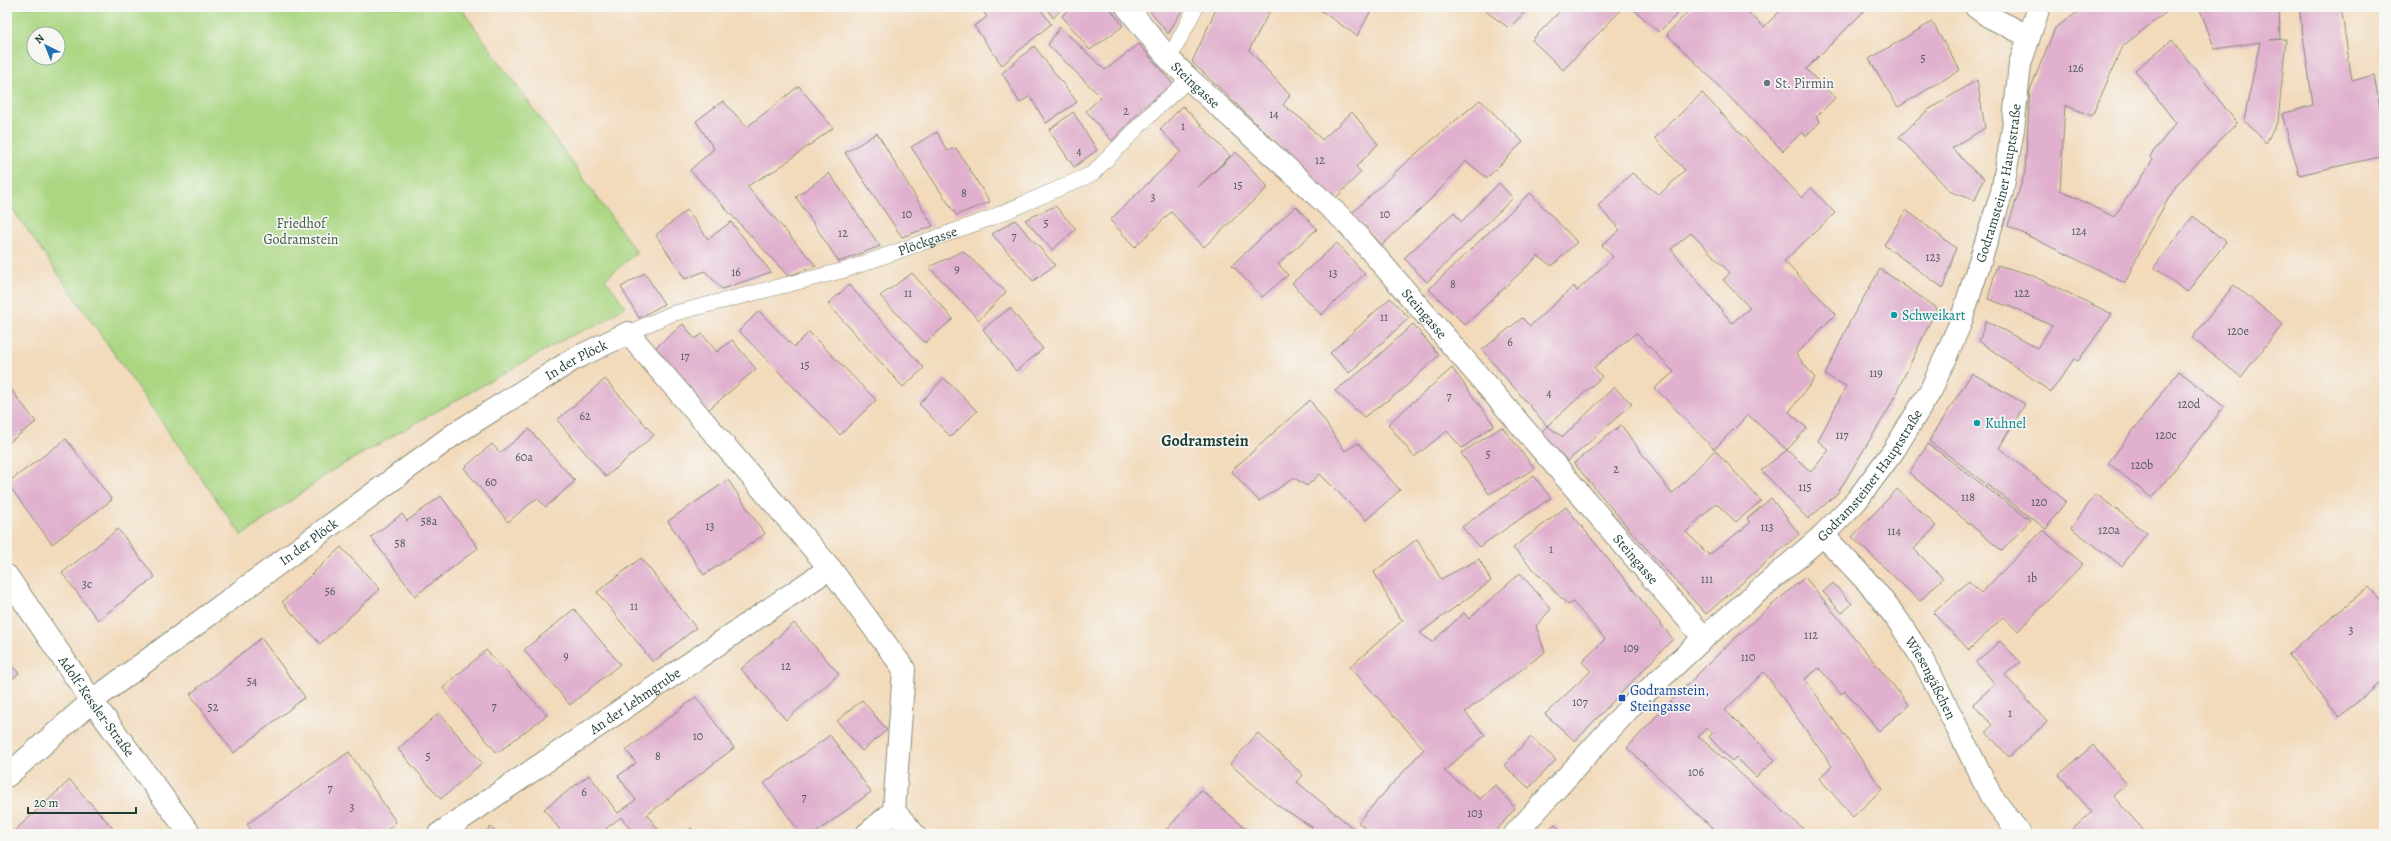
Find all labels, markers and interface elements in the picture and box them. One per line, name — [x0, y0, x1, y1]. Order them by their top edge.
north arrow — [26, 26, 66, 66]
text: N — [31, 31, 48, 47]
house number: 5 — [1920, 50, 1926, 66]
street label: Steingasse — [1167, 57, 1224, 113]
house number: 126 — [2068, 60, 2084, 76]
place label: St. Pirmin — [1775, 74, 1834, 93]
marker: St. Pirmin — [1762, 78, 1772, 88]
house number: 2 — [1123, 103, 1129, 119]
street label: Godramsteiner Hauptstraße — [1971, 103, 2026, 265]
house number: 14 — [1269, 106, 1279, 122]
house number: 1 — [1181, 118, 1185, 134]
house number: 4 — [1076, 143, 1082, 159]
house number: 12 — [1315, 152, 1325, 168]
house number: 15 — [1233, 177, 1243, 193]
house number: 8 — [961, 185, 967, 201]
house number: 3 — [1151, 189, 1156, 205]
house number: 10 — [902, 206, 912, 222]
house number: 10 — [1380, 206, 1390, 222]
park label: Friedhof Godramstein — [263, 214, 339, 249]
house number: 5 — [1043, 215, 1049, 231]
street label: Plöckgasse — [895, 222, 960, 260]
house number: 124 — [2071, 223, 2087, 239]
house number: 12 — [838, 225, 848, 241]
house number: 7 — [1011, 228, 1017, 244]
house number: 123 — [1926, 249, 1940, 265]
house number: 9 — [954, 261, 960, 277]
house number: 16 — [731, 264, 741, 280]
house number: 13 — [1328, 265, 1338, 281]
house number: 8 — [1450, 276, 1456, 292]
street label: Steingasse — [1397, 284, 1451, 343]
house number: 11 — [904, 285, 912, 301]
house number: 122 — [2014, 285, 2030, 301]
place label: Schweikart — [1902, 306, 1966, 325]
house number: 11 — [1380, 309, 1388, 325]
marker: Schweikart — [1889, 310, 1899, 320]
house number: 120e — [2227, 323, 2249, 339]
house number: 6 — [1507, 334, 1513, 350]
street label: In der Plöck — [541, 335, 610, 385]
house number: 17 — [680, 348, 691, 364]
house number: 15 — [800, 357, 810, 373]
house number: 119 — [1869, 365, 1883, 381]
house number: 4 — [1546, 385, 1552, 401]
house number: 7 — [1446, 388, 1452, 404]
house number: 120d — [2178, 396, 2201, 412]
street label: Godramsteiner Hauptstraße — [1813, 406, 1927, 546]
house number: 62 — [579, 408, 591, 424]
place label: Kuhnel — [1985, 414, 2027, 433]
marker: Kuhnel — [1972, 418, 1982, 428]
house number: 117 — [1835, 427, 1850, 443]
house number: 120c — [2155, 427, 2177, 443]
district label: Godramstein — [1161, 430, 1249, 452]
house number: 5 — [1485, 446, 1491, 462]
house number: 60a — [515, 449, 533, 465]
house number: 120b — [2131, 457, 2153, 473]
house number: 2 — [1613, 461, 1619, 477]
house number: 60 — [485, 474, 497, 490]
house number: 115 — [1798, 479, 1812, 495]
house number: 118 — [1961, 489, 1975, 505]
house number: 120 — [2031, 494, 2047, 510]
house number: 58a — [421, 513, 438, 529]
street label: In der Plöck — [275, 514, 342, 570]
house number: 13 — [705, 518, 715, 534]
house number: 113 — [1760, 519, 1774, 535]
house number: 120a — [2098, 522, 2120, 538]
house number: 114 — [1887, 523, 1901, 539]
street label: Steingasse — [1609, 530, 1663, 589]
house number: 58 — [395, 535, 406, 551]
house number: 1 — [1549, 541, 1553, 557]
house number: 1b — [2027, 570, 2037, 586]
house number: 111 — [1701, 571, 1713, 587]
house number: 3c — [82, 576, 92, 592]
house number: 56 — [325, 583, 336, 599]
house number: 11 — [630, 598, 638, 614]
house number: 3 — [2349, 622, 2354, 638]
house number: 112 — [1804, 627, 1818, 643]
street label: Wiesengäßchen — [1900, 632, 1961, 723]
house number: 109 — [1623, 640, 1639, 656]
house number: 9 — [563, 648, 569, 664]
house number: 110 — [1741, 649, 1755, 665]
street label: Adolf-Kessler-Straße — [53, 651, 139, 761]
house number: 12 — [781, 658, 791, 674]
street label: An der Lehmgrube — [585, 663, 685, 739]
house number: 54 — [247, 673, 258, 689]
place label: Godramstein, Steingasse — [1630, 681, 1709, 716]
marker: Godramstein, Steingasse — [1617, 693, 1627, 703]
house number: 107 — [1572, 694, 1589, 710]
house number: 7 — [491, 698, 497, 714]
house number: 52 — [208, 699, 219, 715]
house number: 1 — [2008, 705, 2012, 721]
house number: 10 — [693, 728, 703, 744]
house number: 5 — [425, 748, 431, 764]
house number: 8 — [655, 748, 661, 764]
house number: 106 — [1688, 764, 1704, 780]
house number: 7 — [327, 780, 333, 796]
house number: 6 — [581, 784, 587, 800]
scale bar — [28, 789, 136, 815]
house number: 7 — [801, 789, 807, 805]
text: 20 m — [34, 795, 58, 811]
house number: 3 — [350, 799, 355, 815]
house number: 103 — [1467, 805, 1483, 821]

